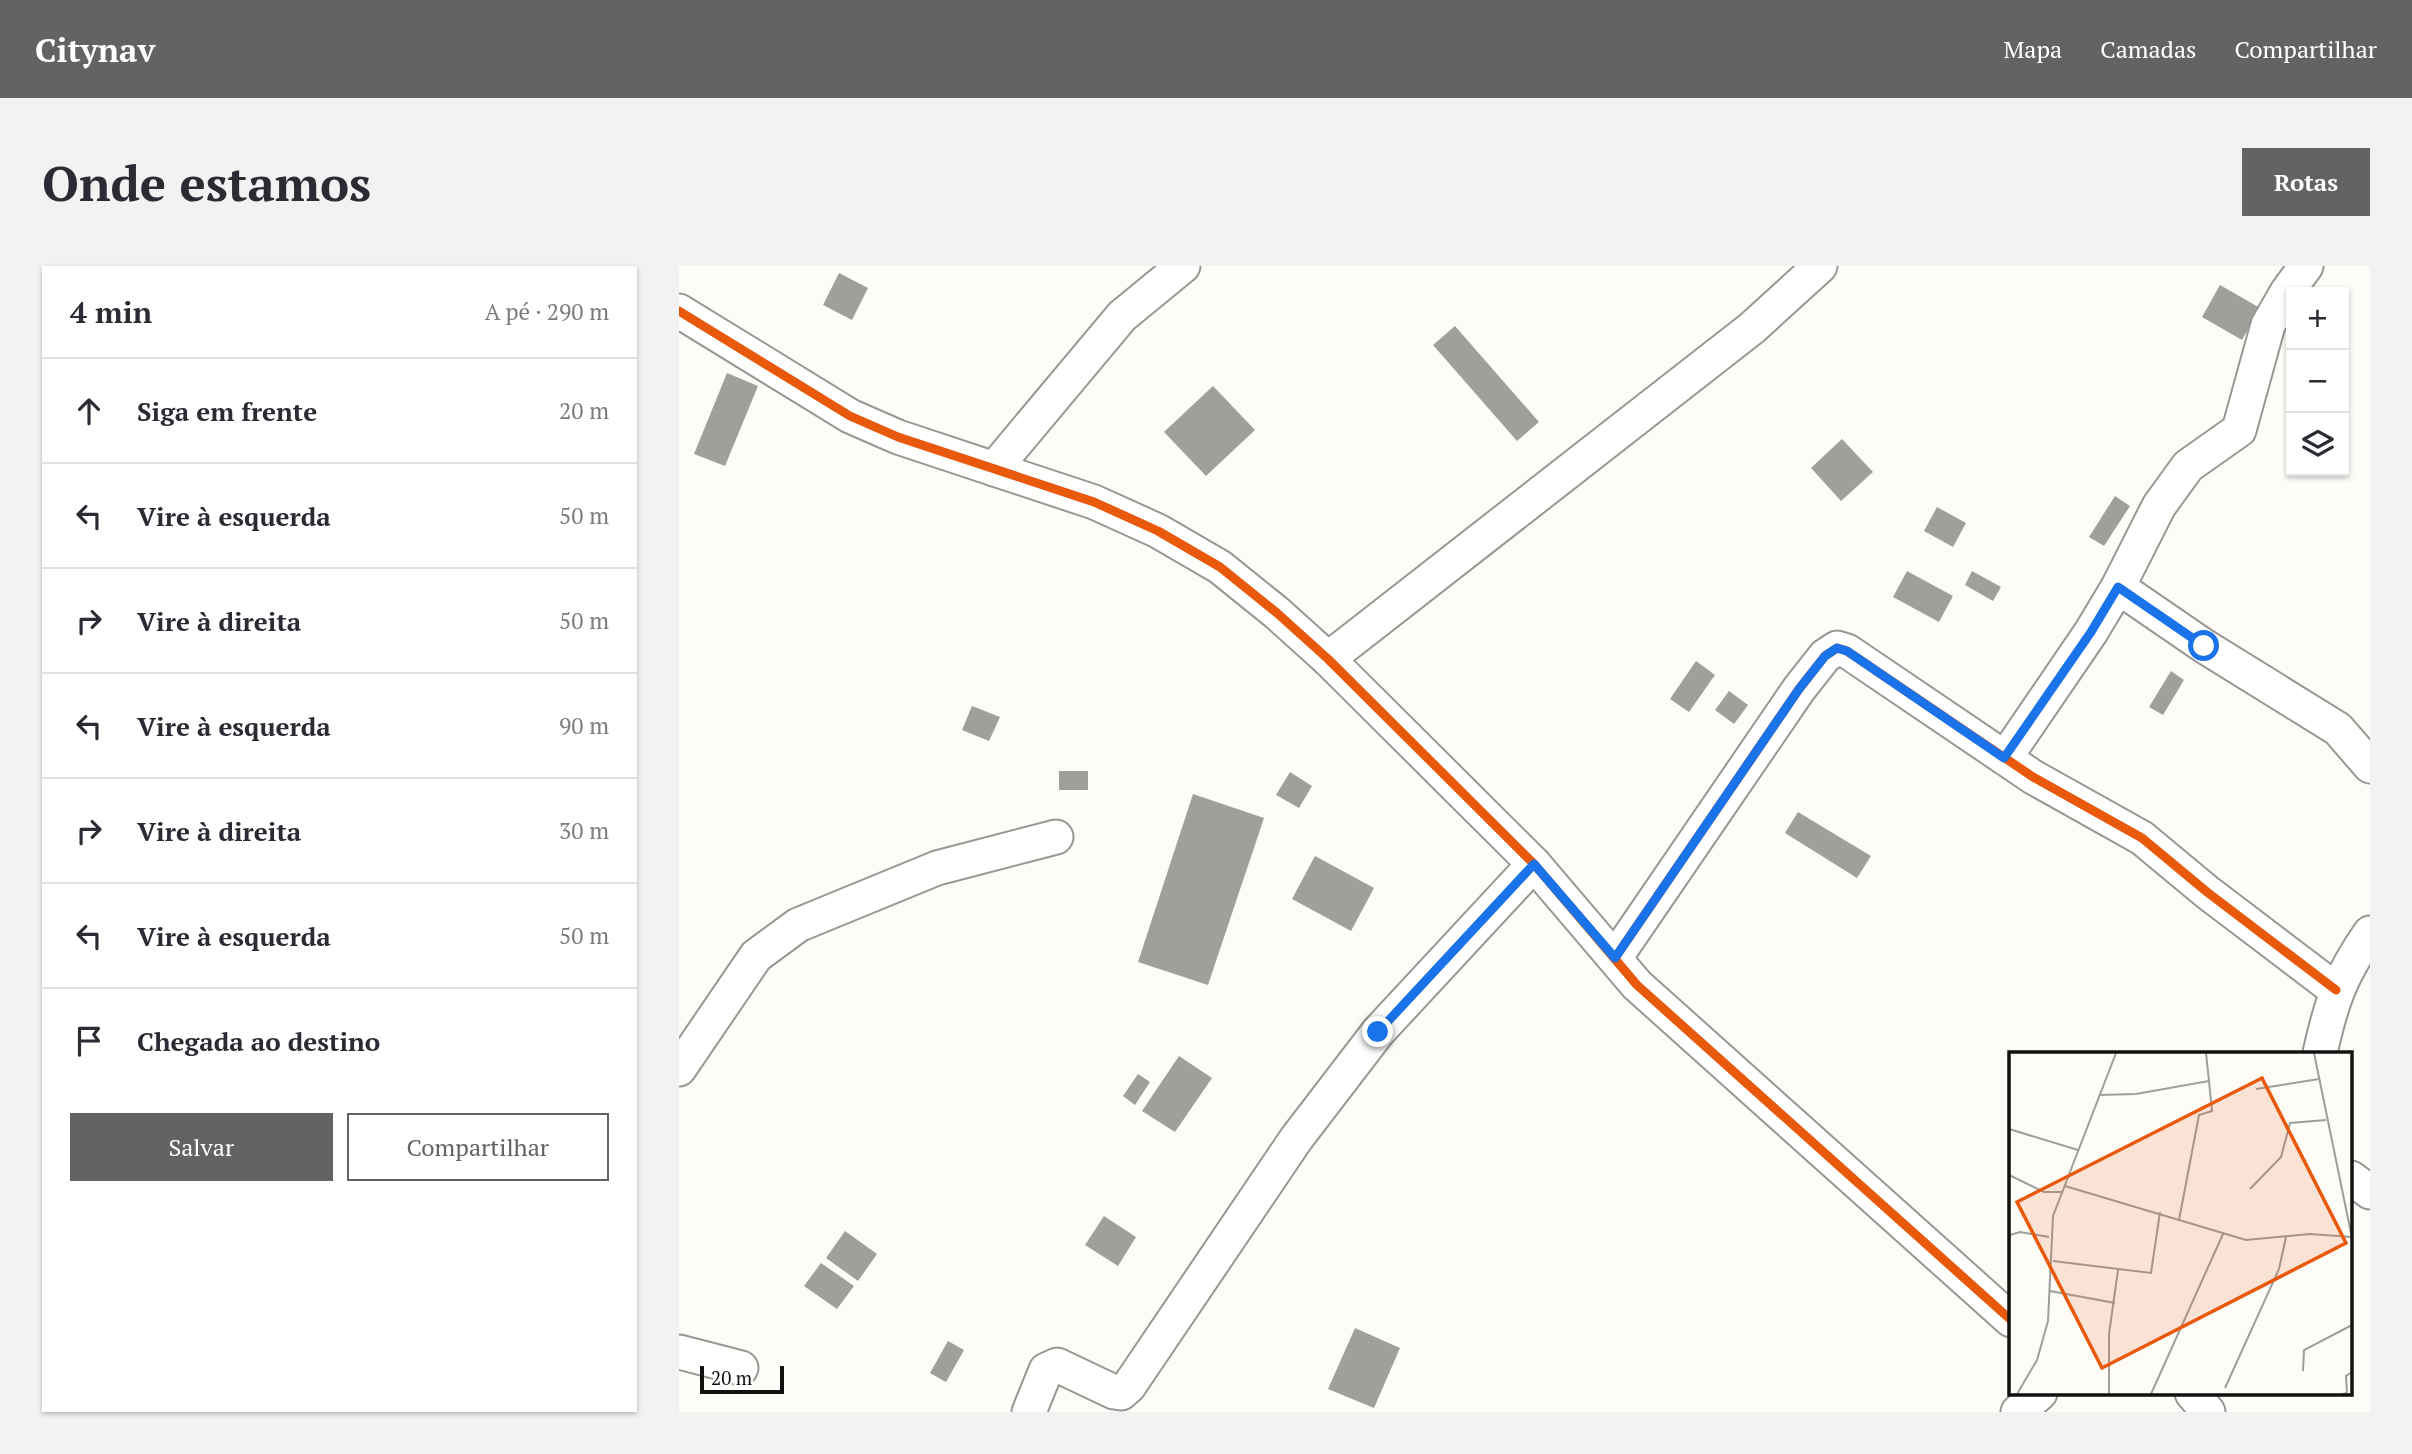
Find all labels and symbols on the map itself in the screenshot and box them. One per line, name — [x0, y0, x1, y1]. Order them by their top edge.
route start — [2188, 630, 2219, 661]
route end — [1362, 1016, 1393, 1047]
inset map — [2009, 1052, 2353, 1394]
scale bar — [700, 1363, 784, 1395]

